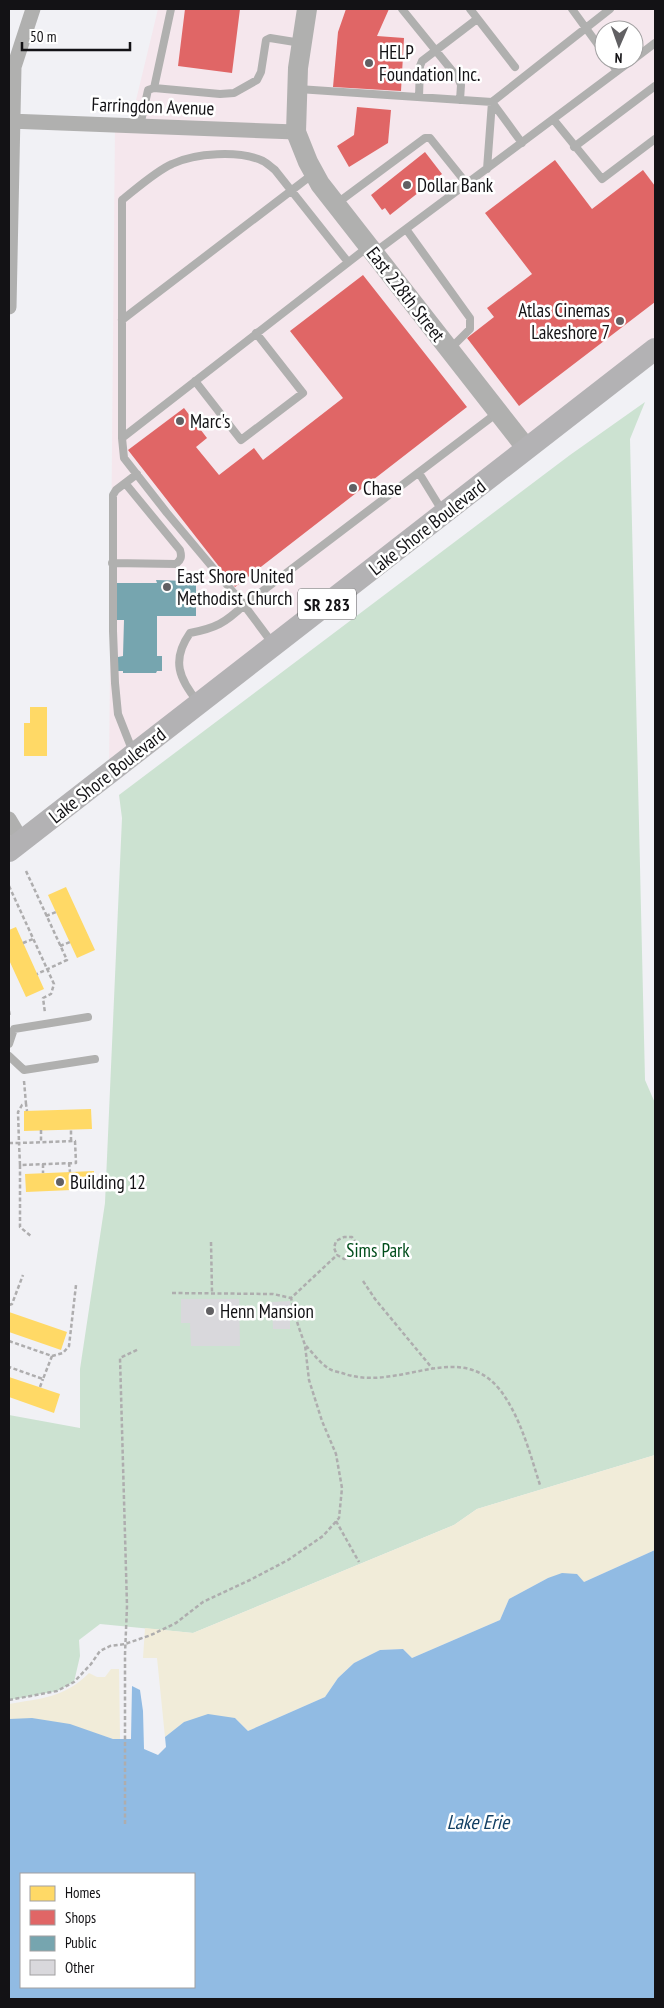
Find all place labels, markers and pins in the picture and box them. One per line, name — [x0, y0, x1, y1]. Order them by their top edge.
place label: HELP Foundation Inc. — [379, 40, 480, 86]
marker: HELP Foundation Inc. — [363, 57, 375, 69]
place label: Dollar Bank — [417, 173, 494, 197]
marker: Dollar Bank — [401, 179, 413, 191]
place label: Atlas Cinemas Lakeshore 7 — [518, 298, 610, 344]
marker: Atlas Cinemas Lakeshore 7 — [614, 315, 626, 327]
place label: Marc's — [190, 409, 230, 433]
marker: Marc's — [174, 415, 186, 427]
place label: Chase — [363, 476, 402, 500]
marker: Chase — [347, 482, 359, 494]
place label: East Shore United Methodist Church — [177, 564, 294, 610]
marker: East Shore United Methodist Church — [161, 581, 173, 593]
place label: Building 12 — [70, 1170, 146, 1194]
marker: Building 12 — [54, 1176, 66, 1188]
place label: Henn Mansion — [220, 1299, 314, 1323]
marker: Henn Mansion — [204, 1305, 216, 1317]

